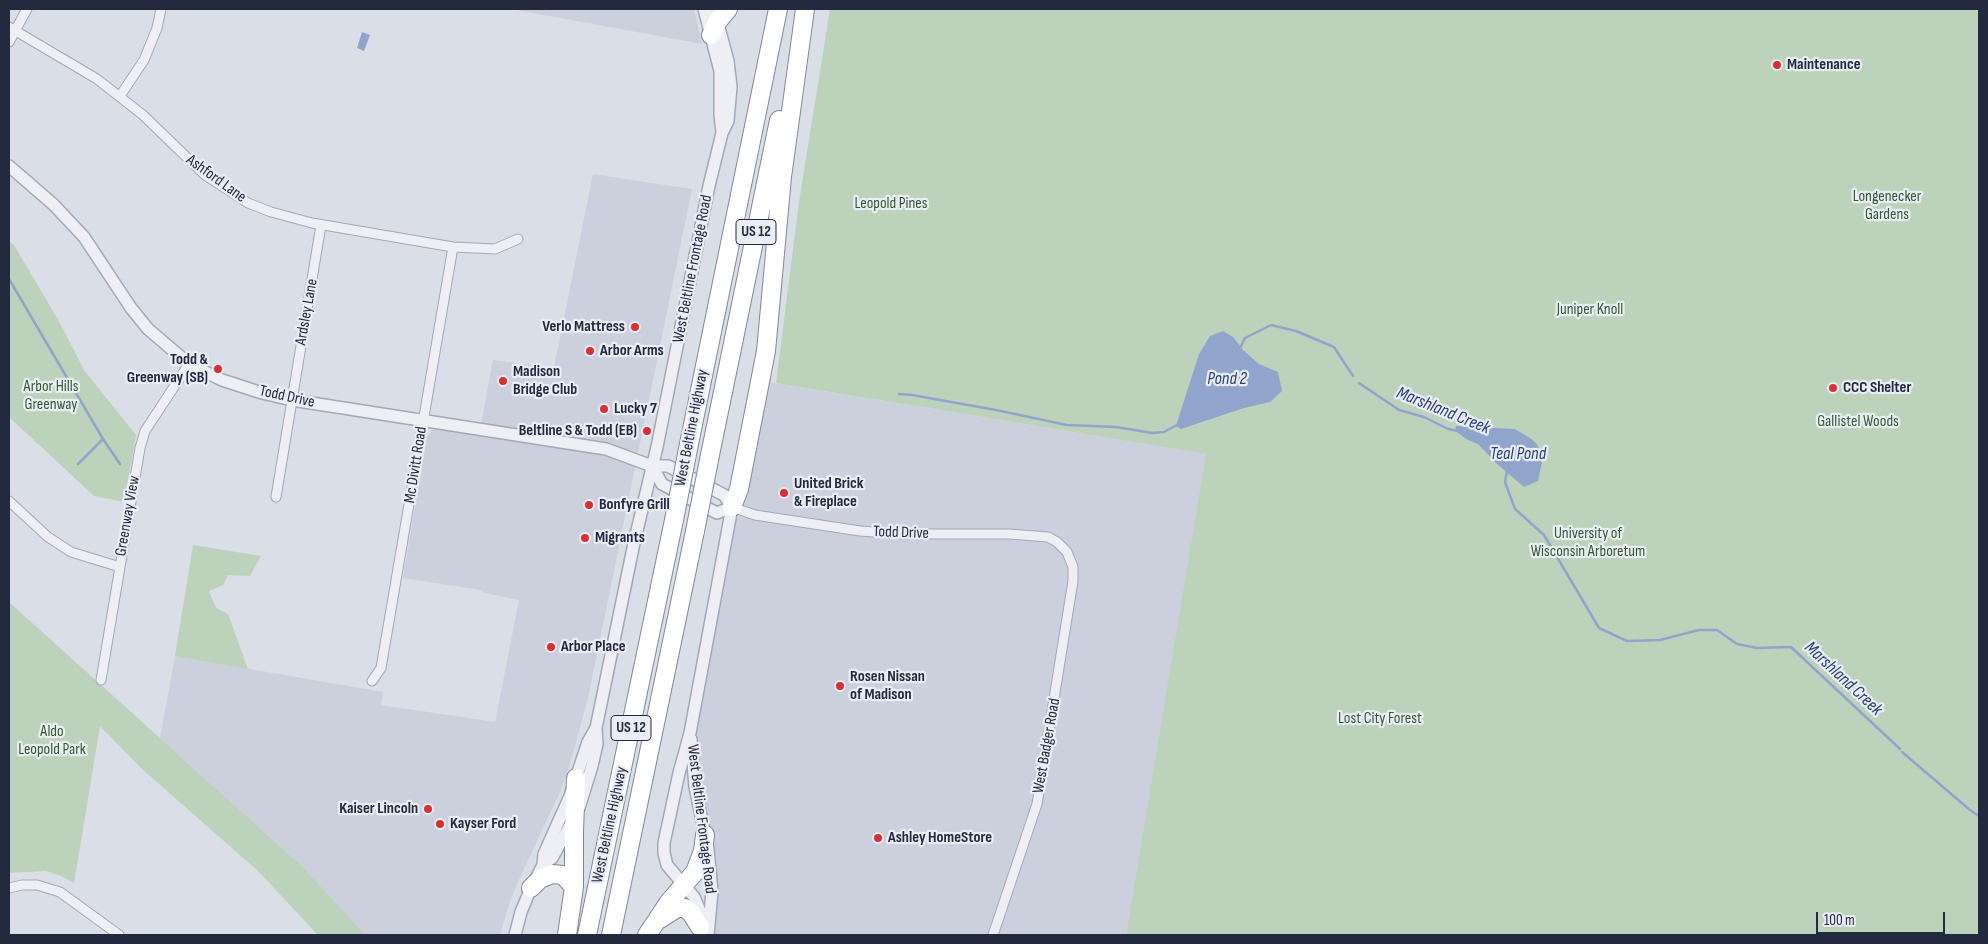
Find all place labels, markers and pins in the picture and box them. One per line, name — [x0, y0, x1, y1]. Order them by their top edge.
place label: Maintenance — [1787, 55, 1860, 75]
marker: Maintenance — [1771, 59, 1783, 71]
place label: Verlo Mattress — [542, 317, 625, 337]
marker: Verlo Mattress — [629, 321, 641, 333]
place label: Arbor Arms — [600, 341, 664, 361]
marker: Arbor Arms — [584, 345, 596, 357]
place label: Todd & Greenway (SB) — [127, 350, 208, 388]
place label: Madison Bridge Club — [513, 362, 577, 400]
marker: Todd & Greenway (SB) — [212, 363, 224, 375]
marker: Madison Bridge Club — [497, 375, 509, 387]
place label: CCC Shelter — [1843, 378, 1911, 398]
marker: CCC Shelter — [1827, 382, 1839, 394]
place label: Lucky 7 — [614, 399, 657, 419]
marker: Lucky 7 — [598, 403, 610, 415]
place label: Beltline S & Todd (EB) — [519, 421, 637, 441]
marker: Beltline S & Todd (EB) — [641, 425, 653, 437]
place label: United Brick & Fireplace — [794, 474, 864, 512]
marker: United Brick & Fireplace — [778, 487, 790, 499]
place label: Bonfyre Grill — [599, 495, 670, 515]
marker: Bonfyre Grill — [583, 499, 595, 511]
place label: Migrants — [595, 528, 645, 548]
marker: Migrants — [579, 532, 591, 544]
place label: Arbor Place — [561, 637, 626, 657]
marker: Arbor Place — [545, 641, 557, 653]
place label: Rosen Nissan of Madison — [850, 667, 925, 705]
marker: Rosen Nissan of Madison — [834, 680, 846, 692]
place label: Kaiser Lincoln — [339, 799, 418, 819]
marker: Kaiser Lincoln — [422, 803, 434, 815]
place label: Kayser Ford — [450, 814, 516, 834]
marker: Kayser Ford — [434, 818, 446, 830]
place label: Ashley HomeStore — [888, 828, 992, 848]
marker: Ashley HomeStore — [872, 832, 884, 844]

